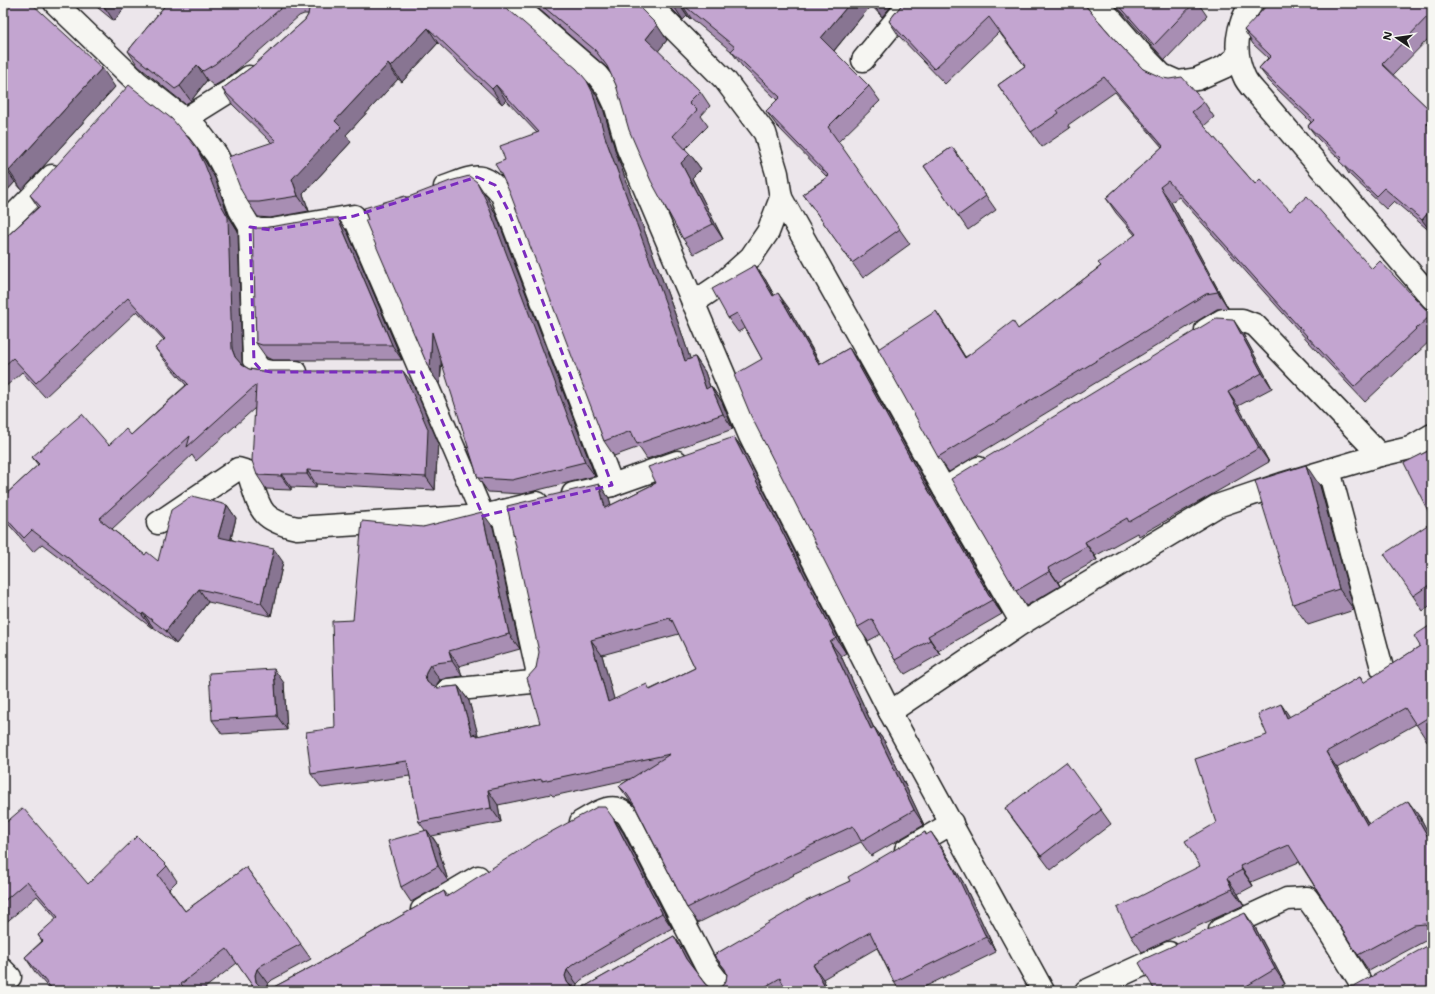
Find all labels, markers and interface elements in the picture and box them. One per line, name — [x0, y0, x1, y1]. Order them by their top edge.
north arrow — [1377, 18, 1417, 58]
text: N — [1379, 30, 1396, 42]

